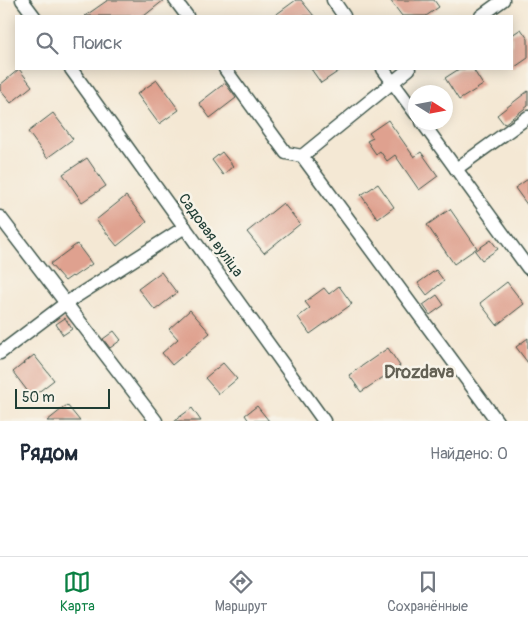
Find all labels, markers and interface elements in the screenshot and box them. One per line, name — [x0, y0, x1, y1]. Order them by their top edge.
search box — [15, 15, 513, 70]
icon: search — [33, 29, 61, 57]
text: Поиск — [73, 31, 123, 55]
north arrow — [408, 85, 453, 130]
street label: Садовая вуліца — [174, 190, 247, 281]
district label: Drozdava — [384, 361, 455, 384]
scale bar — [15, 386, 110, 409]
text: 50 m — [22, 389, 55, 406]
text: Рядом — [20, 440, 78, 467]
text: Найдено: 0 — [430, 444, 508, 464]
tab: Карта — [60, 568, 95, 615]
tab: Маршрут — [215, 568, 267, 615]
tab: Сохранённые — [387, 568, 468, 615]

